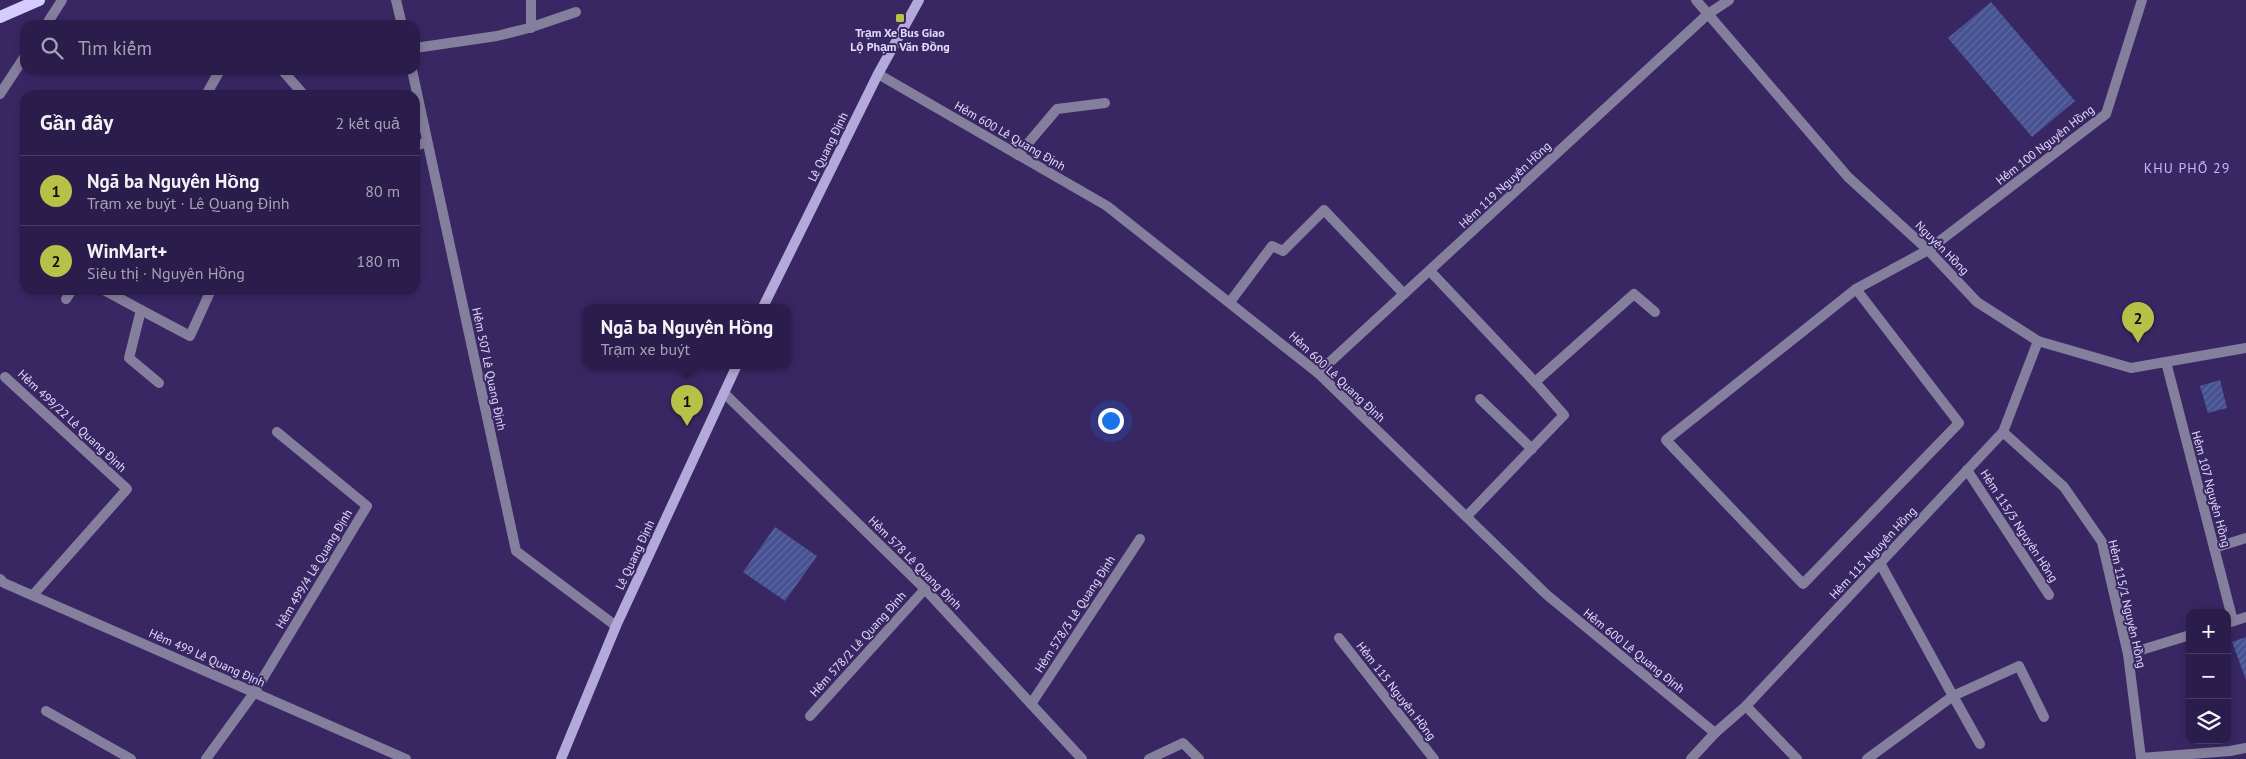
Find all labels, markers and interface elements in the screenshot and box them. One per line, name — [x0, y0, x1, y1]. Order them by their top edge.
marker: Trạm Xe Bus Giao Lộ Phạm Văn Đồng — [894, 12, 906, 24]
search box — [20, 20, 420, 75]
place label: Trạm Xe Bus Giao Lộ Phạm Văn Đồng — [850, 25, 950, 54]
icon: search — [38, 34, 66, 62]
text: Tìm kiếm — [78, 36, 152, 60]
street label: Hẻm 600 Lê Quang Định — [952, 98, 1068, 174]
street label: Hẻm 100 Nguyên Hồng — [1993, 102, 2097, 188]
text: Gần đây — [40, 109, 113, 136]
street label: Lê Quang Định — [804, 110, 851, 184]
text: 2 kết quả — [336, 113, 400, 133]
street label: Hẻm 119 Nguyên Hồng — [1455, 138, 1554, 231]
district label: KHU PHỐ 29 — [2144, 159, 2230, 177]
text: Ngã ba Nguyên Hồng — [87, 169, 259, 193]
text: 1 — [51, 181, 61, 201]
text: 80 m — [365, 181, 400, 201]
text: Trạm xe buýt · Lê Quang Định — [87, 193, 289, 213]
street label: Nguyên Hồng — [1912, 218, 1972, 278]
text: WinMart+ — [87, 239, 167, 263]
text: 2 — [51, 251, 61, 271]
text: 180 m — [357, 251, 400, 271]
text: Siêu thị · Nguyên Hồng — [87, 263, 245, 283]
pin: 2 — [2122, 302, 2154, 343]
popup — [583, 304, 791, 369]
street label: Hẻm 507 Lê Quang Định — [469, 306, 510, 432]
text: Ngã ba Nguyên Hồng — [601, 315, 773, 339]
street label: Hẻm 600 Lê Quang Định — [1286, 328, 1388, 425]
text: Trạm xe buýt — [601, 339, 690, 359]
street label: Hẻm 499/22 Lê Quang Định — [15, 366, 130, 475]
pin: 1 — [671, 385, 703, 426]
your location — [1098, 408, 1124, 434]
street label: Hẻm 107 Nguyên Hồng — [2189, 429, 2234, 549]
street label: Hẻm 115/3 Nguyên Hồng — [1977, 467, 2061, 585]
street label: Hẻm 115 Nguyên Hồng — [1826, 503, 1919, 602]
street label: Hẻm 499/4 Lê Quang Định — [272, 506, 355, 631]
street label: Hẻm 578 Lê Quang Định — [866, 513, 965, 612]
street label: Lê Quang Định — [612, 517, 657, 592]
street label: Hẻm 115/1 Nguyên Hồng — [2105, 538, 2150, 670]
street label: Hẻm 578/3 Lê Quang Định — [1031, 552, 1118, 675]
street label: Hẻm 578/2 Lê Quang Định — [806, 588, 909, 699]
street label: Hẻm 600 Lê Quang Định — [1581, 605, 1688, 696]
map controls — [2186, 609, 2231, 744]
button: + — [2186, 609, 2231, 654]
street label: Hẻm 499 Lê Quang Định — [147, 625, 268, 690]
street label: Hẻm 115 Nguyên Hồng — [1353, 639, 1439, 743]
button: − — [2186, 654, 2231, 699]
button: layers — [2186, 699, 2231, 744]

